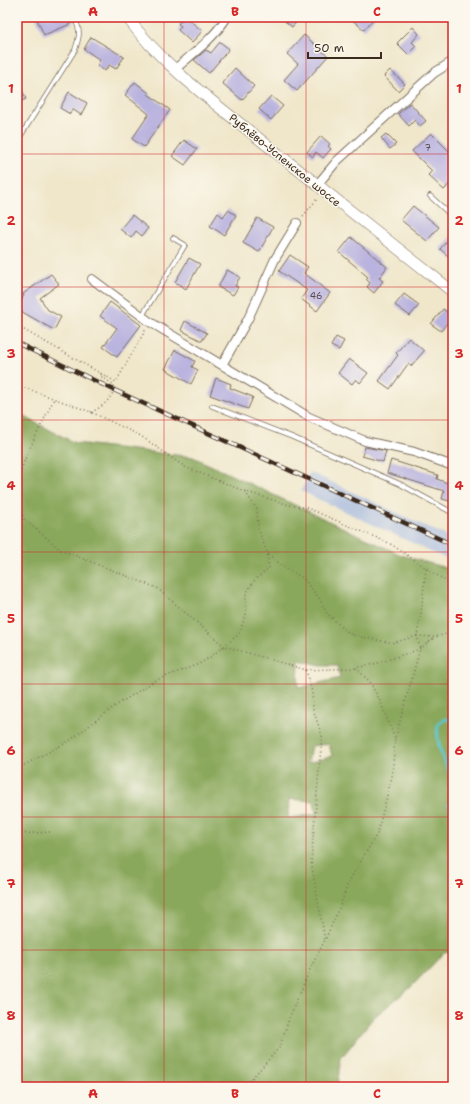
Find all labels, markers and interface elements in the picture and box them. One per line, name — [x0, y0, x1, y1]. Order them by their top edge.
text: A — [88, 3, 98, 20]
text: B — [231, 3, 239, 20]
text: C — [373, 3, 381, 20]
scale bar — [308, 34, 381, 60]
text: 50 m — [314, 40, 344, 56]
text: 1 — [8, 80, 14, 97]
text: 1 — [456, 80, 462, 97]
street label: Рублёво-Успенское шоссе — [226, 111, 344, 210]
house number: 7 — [425, 142, 431, 154]
text: 2 — [6, 212, 16, 229]
text: 2 — [454, 212, 464, 229]
house number: 46 — [310, 290, 322, 302]
text: 3 — [6, 345, 16, 362]
text: 3 — [454, 345, 464, 362]
text: 4 — [6, 477, 16, 494]
text: 4 — [454, 477, 464, 494]
text: 5 — [7, 610, 15, 627]
text: 5 — [455, 610, 463, 627]
text: 6 — [6, 742, 16, 759]
text: 6 — [454, 742, 464, 759]
text: 7 — [6, 875, 16, 892]
text: 7 — [454, 875, 464, 892]
text: 8 — [6, 1007, 16, 1024]
text: 8 — [454, 1007, 464, 1024]
text: A — [88, 1085, 98, 1102]
text: B — [231, 1085, 239, 1102]
text: C — [373, 1085, 381, 1102]

